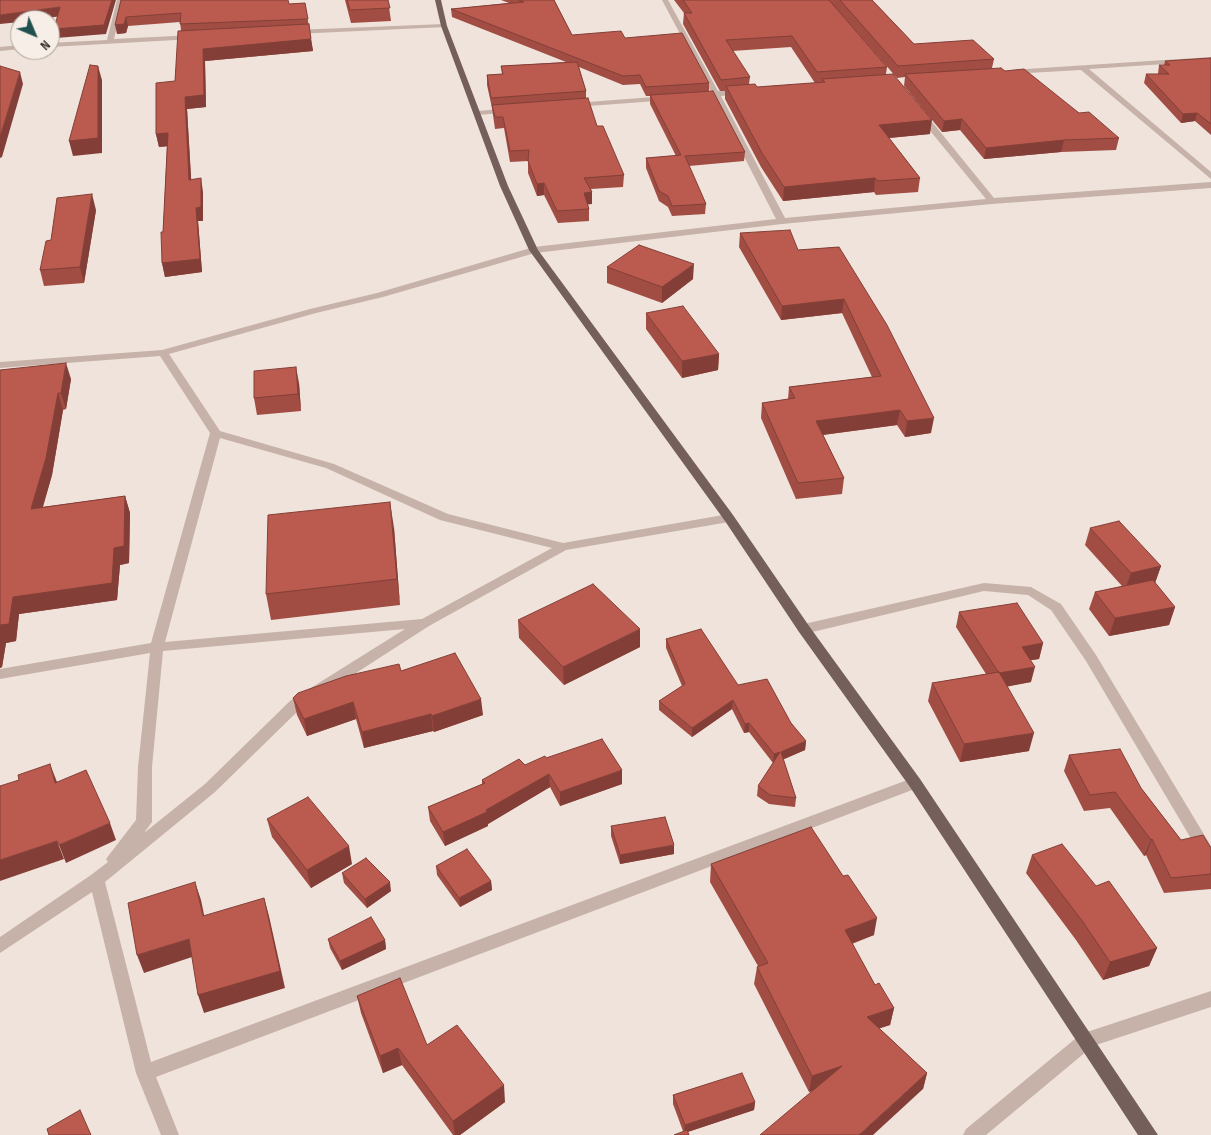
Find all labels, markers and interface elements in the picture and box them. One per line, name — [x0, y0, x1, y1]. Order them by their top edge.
north arrow — [10, 10, 60, 60]
text: N — [37, 37, 54, 54]

